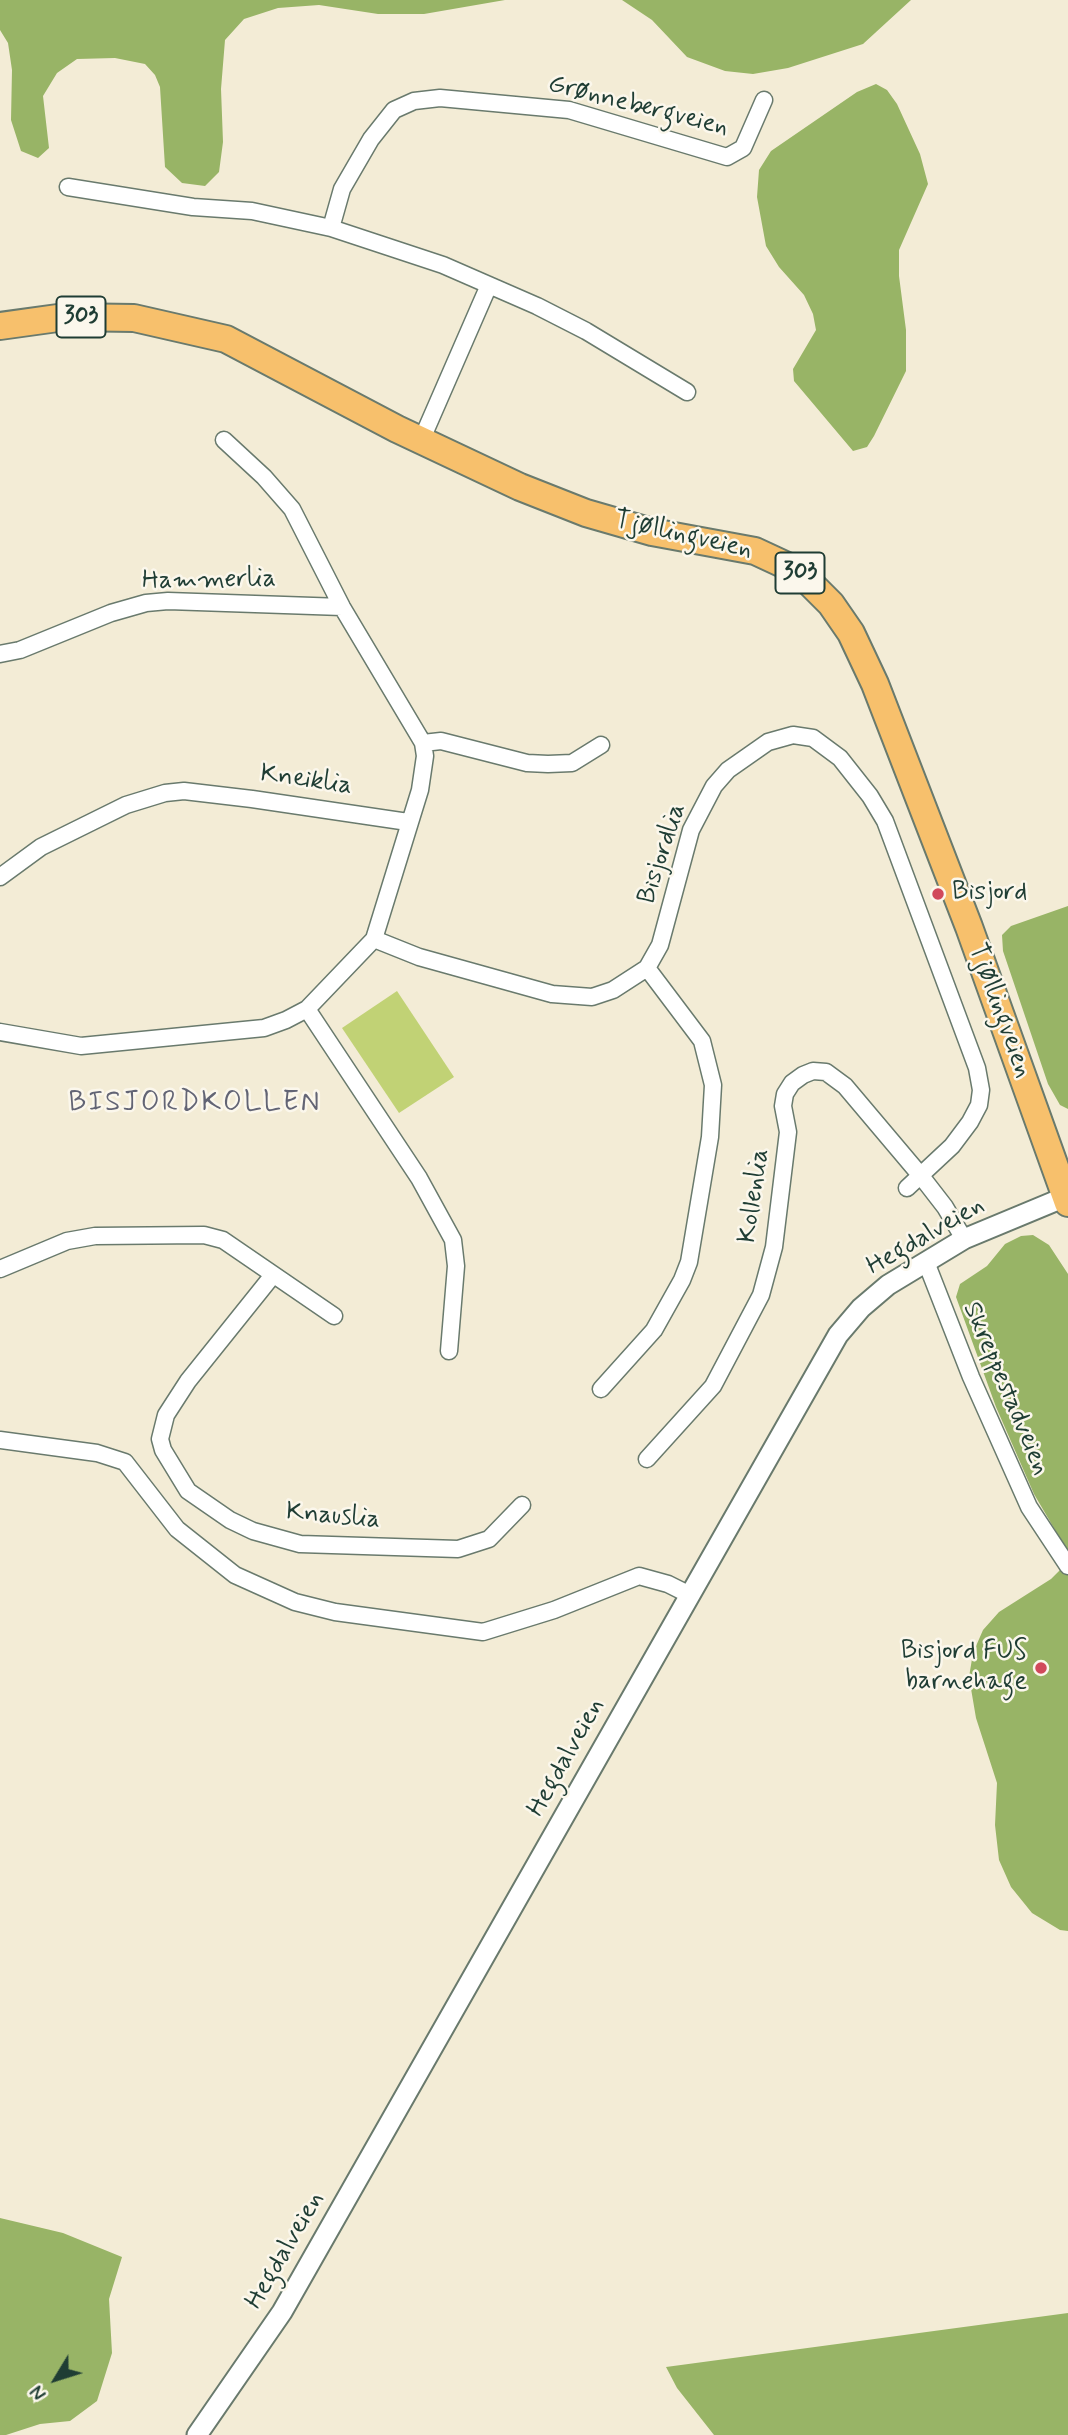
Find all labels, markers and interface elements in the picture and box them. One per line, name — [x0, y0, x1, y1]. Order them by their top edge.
street label: Grønnebergveien — [545, 70, 731, 144]
road number: 303 — [56, 296, 106, 338]
street label: Tjøllingveien — [611, 505, 755, 567]
road number: 303 — [776, 552, 824, 594]
street label: Hammerlia — [142, 564, 276, 598]
street label: Kneiklia — [258, 759, 354, 803]
street label: Bisjordlia — [632, 800, 694, 908]
place label: Bisjord — [952, 878, 1027, 910]
marker: Bisjord — [930, 886, 946, 902]
street label: Tjøllingveien — [960, 940, 1038, 1082]
district label: BISJORDKOLLEN — [76, 1087, 314, 1121]
street label: Kollenlia — [733, 1147, 777, 1245]
street label: Hegdalveien — [862, 1191, 990, 1283]
street label: Skreppestadveien — [954, 1298, 1056, 1480]
street label: Knauslia — [285, 1497, 381, 1537]
place label: Bisjord FUS barnehage — [901, 1637, 1027, 1698]
marker: Bisjord FUS barnehage — [1033, 1660, 1049, 1676]
street label: Hegdalveien — [522, 1693, 612, 1823]
street label: Hegdalveien — [240, 2187, 332, 2315]
north arrow — [21, 2344, 91, 2414]
text: N — [25, 2380, 53, 2405]

